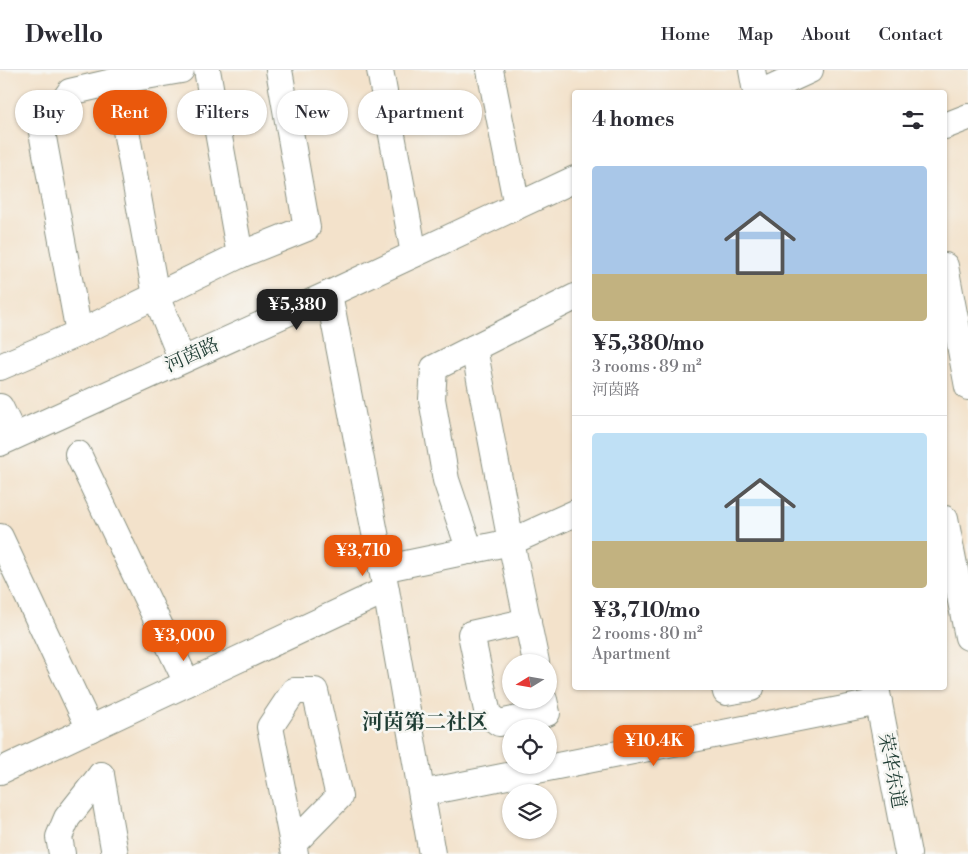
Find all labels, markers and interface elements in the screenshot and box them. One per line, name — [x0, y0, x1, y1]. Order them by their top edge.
text: Dwello — [25, 20, 103, 50]
text: Home — [661, 23, 710, 46]
text: Map — [738, 23, 774, 46]
text: About — [802, 23, 851, 46]
text: Contact — [879, 23, 943, 46]
chip: Buy — [15, 90, 83, 135]
chip: Rent — [93, 90, 167, 135]
chip: Filters — [177, 90, 267, 135]
chip: New — [277, 90, 348, 135]
chip: Apartment — [358, 90, 482, 135]
icon: filters — [899, 106, 927, 134]
text: 4 homes — [592, 107, 674, 133]
icon: home — [715, 198, 805, 288]
pin: ¥5,380 — [256, 288, 338, 331]
text: ¥5,380 — [268, 295, 326, 315]
text: ¥5,380/mo — [592, 331, 704, 357]
street label: 河茵路 — [161, 332, 223, 378]
text: 3 rooms · 89 m² — [592, 357, 702, 377]
text: 河茵路 — [592, 380, 640, 400]
icon: home — [715, 465, 805, 555]
pin: ¥3,710 — [322, 534, 404, 577]
text: ¥3,710 — [335, 541, 391, 561]
text: ¥3,710/mo — [592, 598, 700, 624]
pin: ¥3,000 — [143, 620, 225, 662]
text: 2 rooms · 80 m² — [592, 624, 703, 644]
text: ¥3,000 — [153, 626, 215, 646]
text: Apartment — [592, 644, 671, 664]
north arrow — [502, 654, 558, 709]
map controls — [502, 654, 557, 839]
district label: 河茵第二社区 — [362, 710, 488, 736]
button: locate — [502, 719, 557, 774]
pin: ¥10.4K — [613, 724, 695, 767]
text: ¥10.4K — [624, 731, 684, 751]
street label: 荣华东道 — [873, 731, 911, 811]
button: layers — [502, 784, 557, 839]

